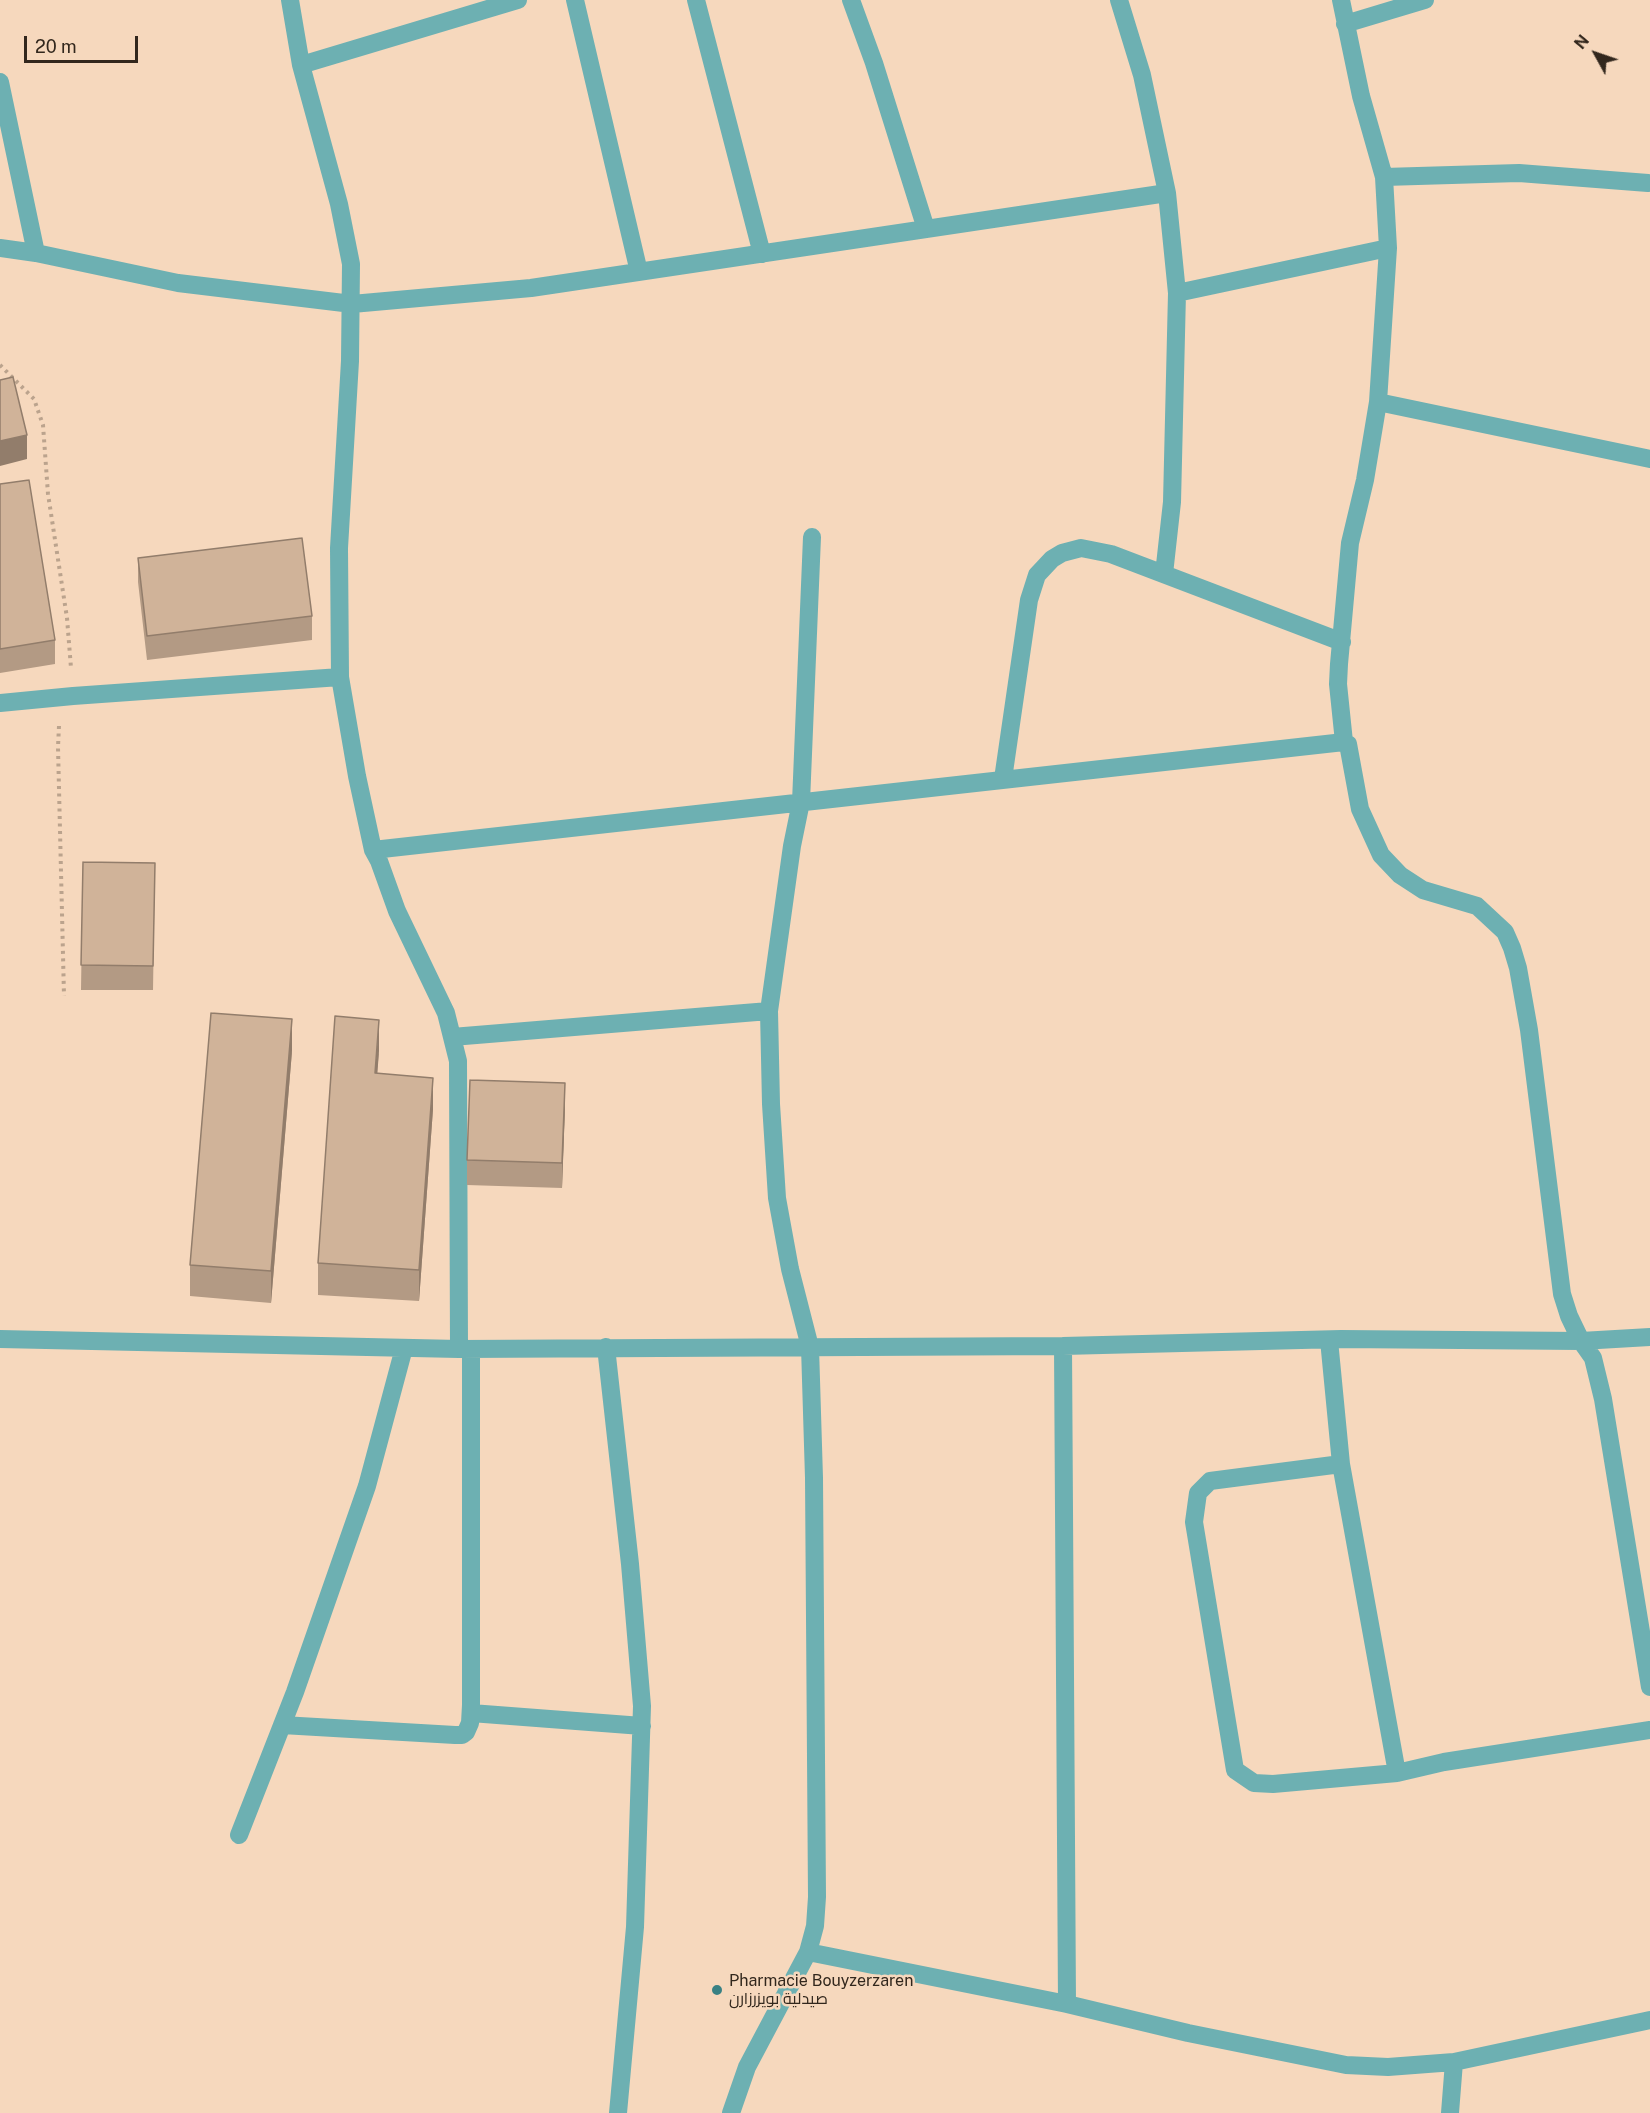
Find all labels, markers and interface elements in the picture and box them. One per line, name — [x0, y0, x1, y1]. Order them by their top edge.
scale bar — [27, 24, 141, 62]
north arrow — [1566, 24, 1626, 84]
text: N — [1571, 31, 1593, 53]
text: 20 m — [35, 36, 77, 57]
place label: Pharmacie Bouyzerzaren صيدلية بويزرزارن — [729, 1971, 913, 2009]
marker: Pharmacie Bouyzerzaren صيدلية بويزرزارن — [710, 1983, 724, 1997]

